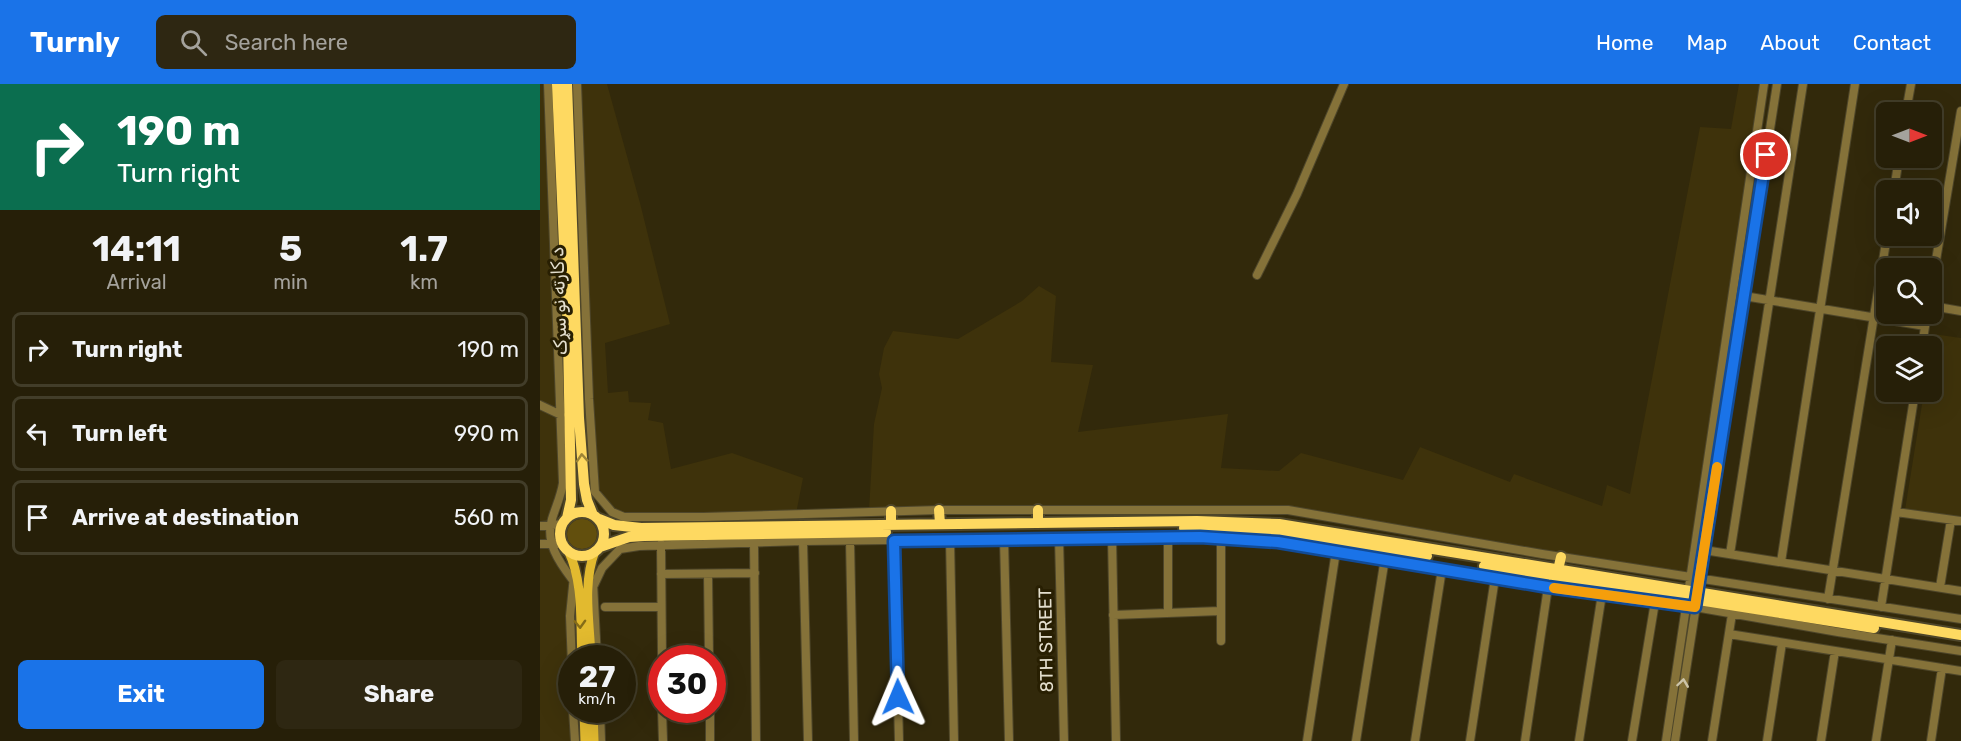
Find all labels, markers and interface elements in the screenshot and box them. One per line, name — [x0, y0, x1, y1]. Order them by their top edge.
search box — [156, 15, 576, 69]
text: Turnly — [30, 26, 120, 59]
icon: search — [177, 26, 210, 59]
text: Search here — [225, 29, 348, 56]
text: Home — [1596, 30, 1653, 55]
text: Map — [1686, 30, 1727, 55]
text: About — [1760, 30, 1820, 55]
text: Contact — [1853, 30, 1931, 55]
north arrow — [1876, 102, 1942, 168]
map controls — [1876, 102, 1942, 402]
text: 190 m — [117, 106, 241, 156]
icon: right — [18, 108, 96, 186]
pin — [1740, 129, 1791, 180]
icon: arrive — [1749, 138, 1782, 171]
text: Turn right — [117, 157, 240, 189]
button: sound — [1876, 180, 1942, 246]
text: 14:11 — [92, 227, 181, 270]
text: 5 — [279, 227, 302, 270]
text: 1.7 — [400, 227, 448, 270]
street label: د کارته نو سړک — [546, 247, 572, 355]
button: search — [1876, 258, 1942, 324]
text: Arrival — [107, 270, 167, 294]
text: min — [273, 270, 308, 294]
text: km — [410, 270, 438, 294]
icon: right — [21, 333, 54, 366]
text: Turn right — [72, 336, 182, 363]
text: 190 m — [458, 336, 519, 363]
button: layers — [1876, 336, 1942, 402]
icon: left — [21, 417, 54, 450]
text: Turn left — [72, 420, 167, 447]
text: 990 m — [454, 420, 519, 447]
one-way arrow — [576, 453, 589, 462]
icon: arrive — [21, 501, 54, 534]
text: Arrive at destination — [72, 504, 299, 531]
text: 560 m — [454, 504, 519, 531]
street label: 8TH STREET — [1034, 587, 1058, 693]
one-way arrow — [574, 620, 587, 629]
speed limit sign: 30 — [648, 645, 726, 723]
text: 27 — [579, 659, 615, 695]
button: Exit — [18, 660, 264, 729]
button: Share — [276, 660, 522, 729]
position arrow — [866, 665, 930, 729]
one-way arrow — [1677, 679, 1689, 688]
text: km/h — [578, 690, 616, 708]

